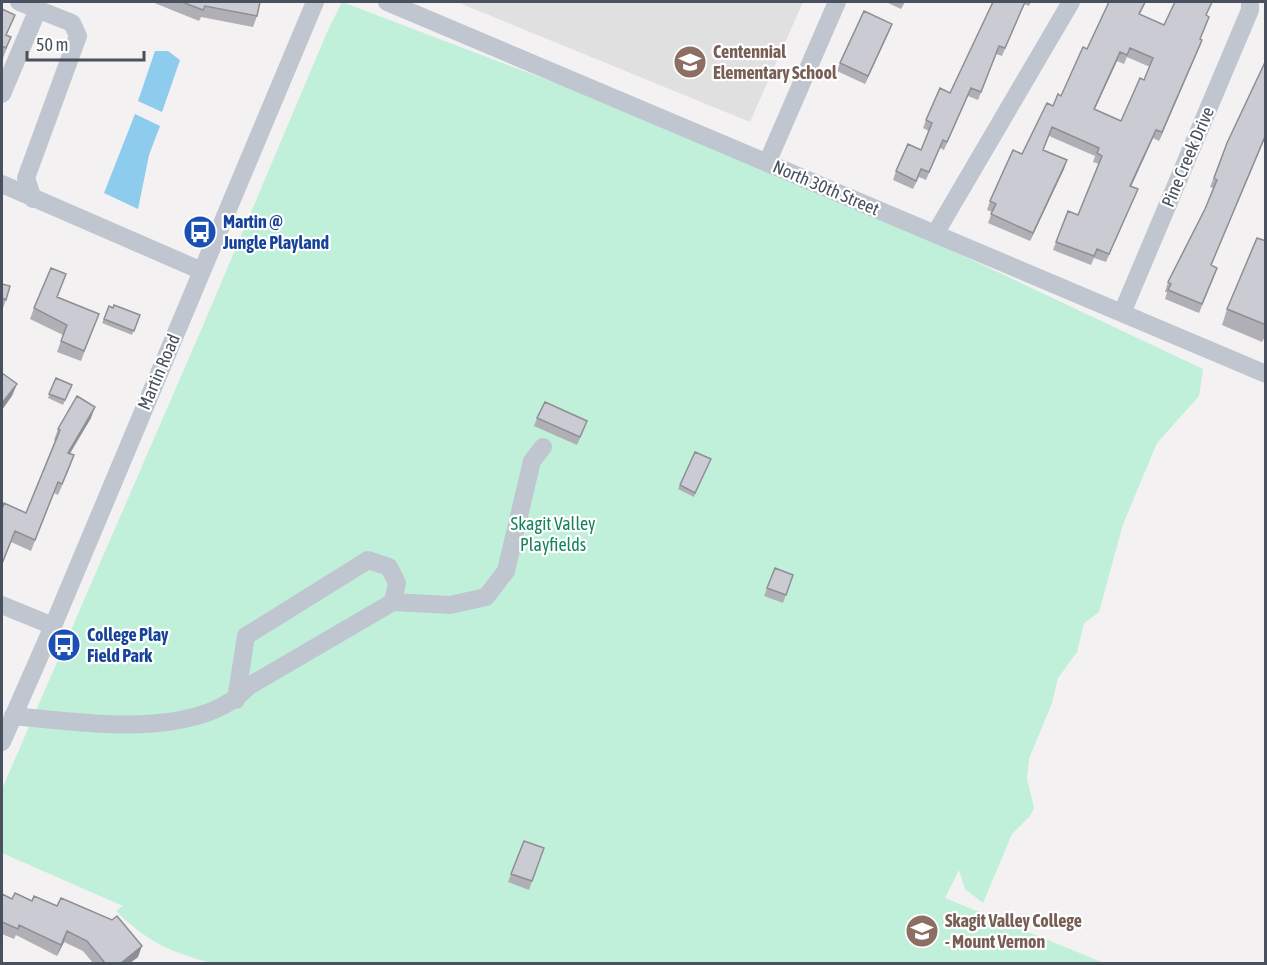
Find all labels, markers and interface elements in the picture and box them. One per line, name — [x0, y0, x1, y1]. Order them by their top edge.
scale bar — [27, 24, 144, 62]
text: 50 m — [36, 34, 68, 55]
place label: Centennial Elementary School — [713, 41, 837, 83]
school or university icon: Centennial Elementary School — [672, 44, 708, 80]
street label: Pine Creek Drive — [1157, 103, 1218, 210]
street label: North 30th Street — [770, 156, 882, 219]
place label: Martin @ Jungle Playland — [222, 211, 329, 253]
bus stop icon: Martin @ Jungle Playland — [182, 214, 218, 250]
street label: Martin Road — [133, 331, 184, 413]
park label: Skagit Valley Playfields — [511, 513, 595, 555]
place label: College Play Field Park — [87, 624, 169, 666]
bus stop icon: College Play Field Park — [46, 627, 82, 663]
place label: Skagit Valley College - Mount Vernon — [945, 910, 1082, 952]
school or university icon: Skagit Valley College - Mount Vernon — [904, 913, 940, 949]

